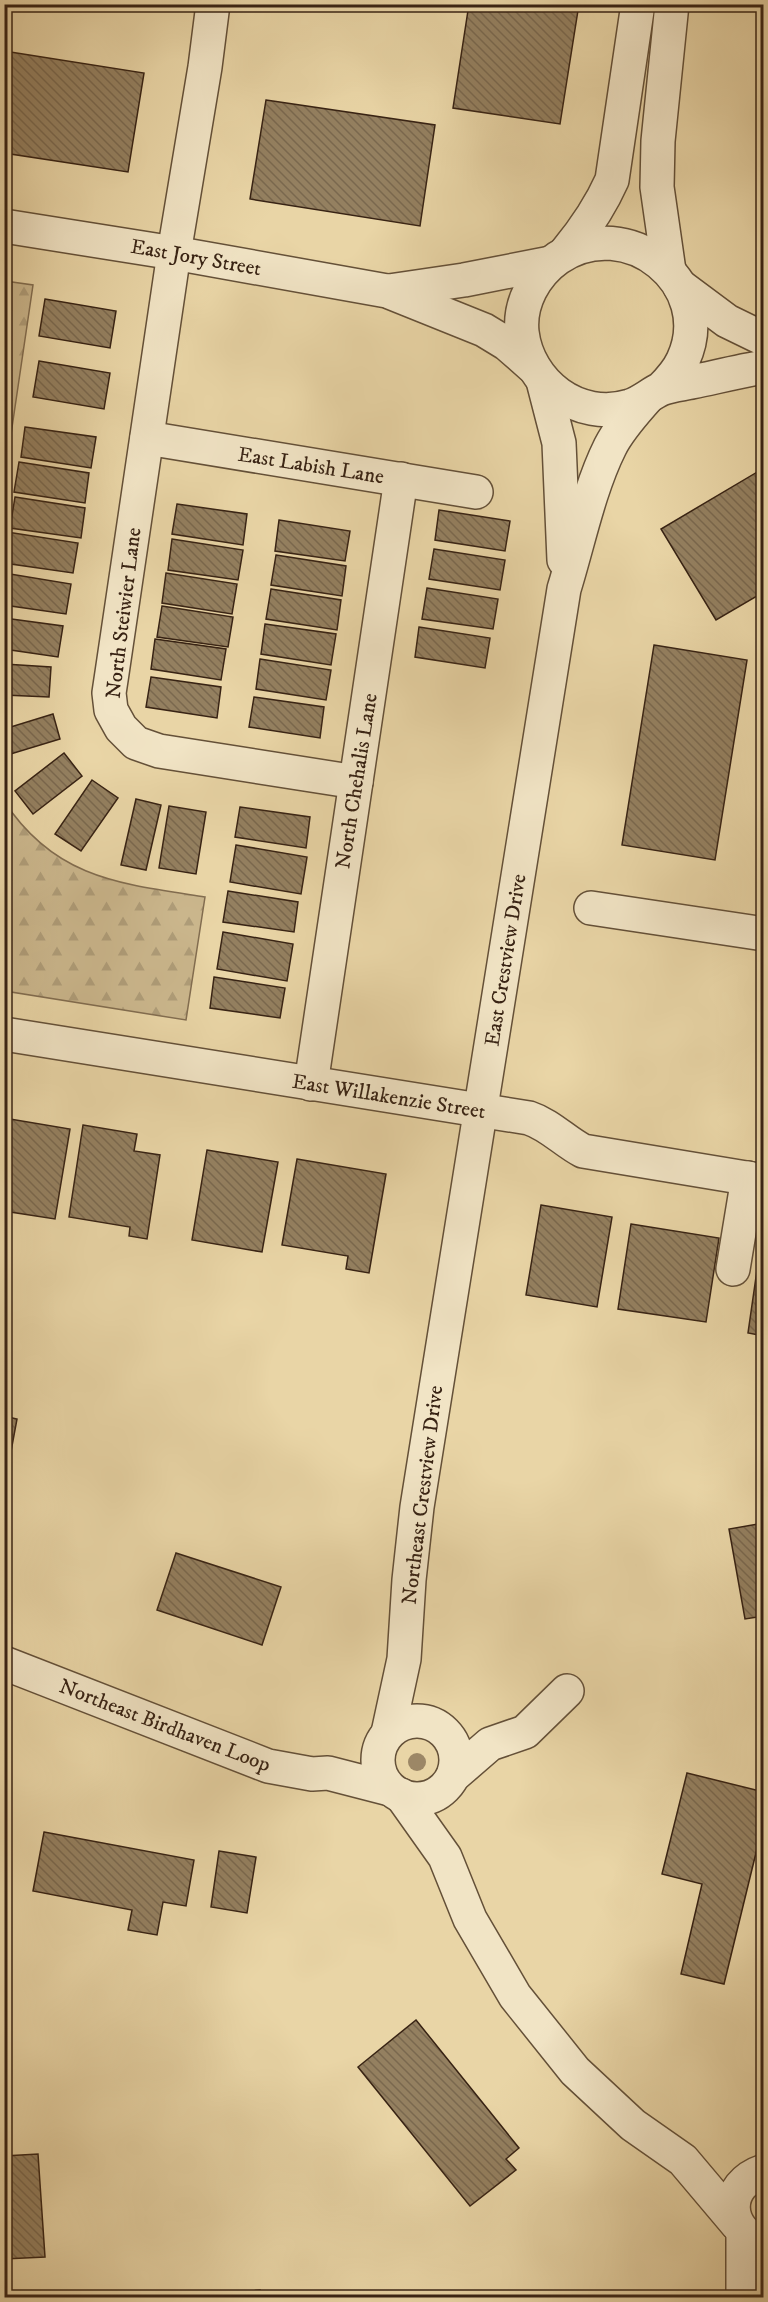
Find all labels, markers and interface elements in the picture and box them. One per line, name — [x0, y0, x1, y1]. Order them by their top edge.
street label: East Jory Street — [129, 234, 263, 282]
street label: East Labish Lane — [236, 442, 386, 490]
street label: North Steiwier Lane — [101, 526, 147, 700]
street label: North Chehalis Lane — [330, 691, 384, 871]
street label: East Crestview Drive — [480, 872, 532, 1048]
street label: East Willakenzie Street — [290, 1069, 488, 1125]
street label: Northeast Crestview Drive — [397, 1384, 449, 1606]
street label: Northeast Birdhaven Loop — [55, 1674, 274, 1778]

